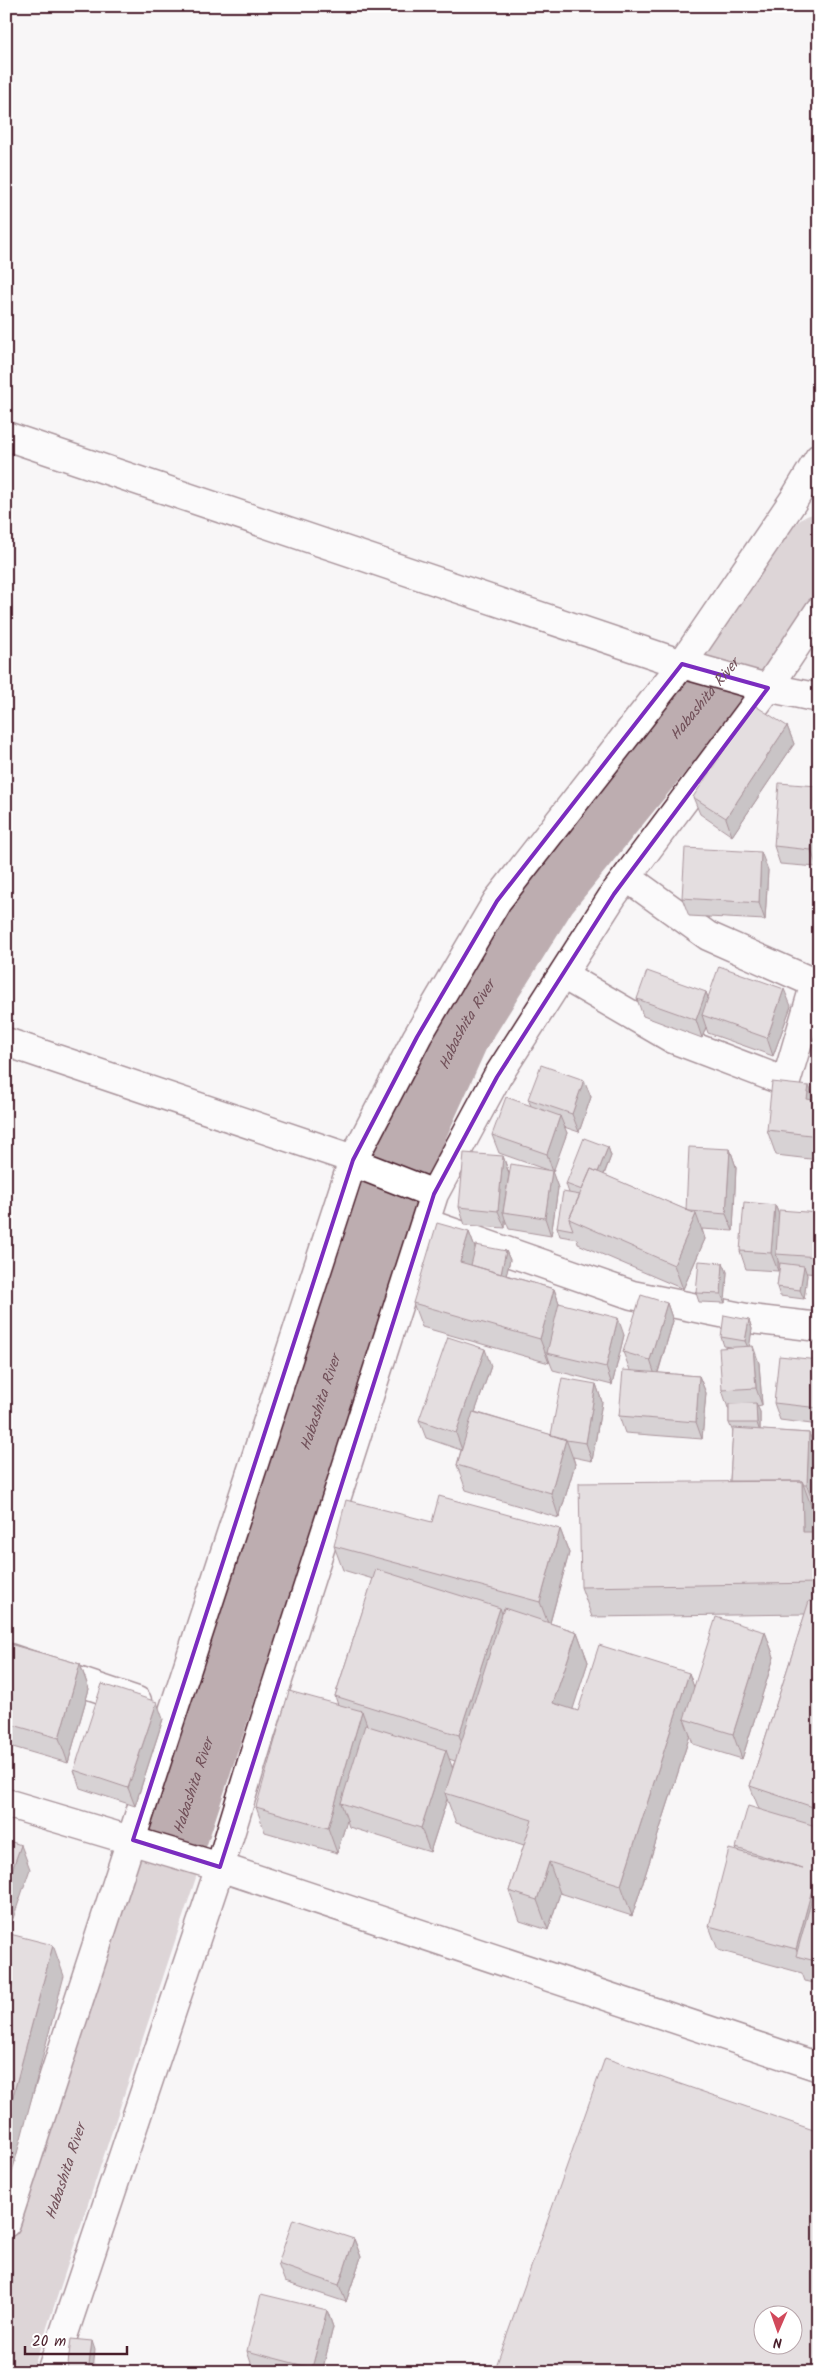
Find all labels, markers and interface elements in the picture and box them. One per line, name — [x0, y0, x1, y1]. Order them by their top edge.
water label: Habashita River — [664, 651, 748, 746]
water label: Habashita River — [433, 973, 504, 1074]
water label: Habashita River — [294, 1349, 349, 1454]
water label: Habashita River — [167, 1733, 222, 1837]
water label: Habashita River — [39, 2118, 94, 2223]
north arrow — [752, 2306, 802, 2356]
scale bar — [25, 2323, 128, 2355]
text: 20 m — [32, 2330, 66, 2354]
text: N — [773, 2331, 782, 2353]

